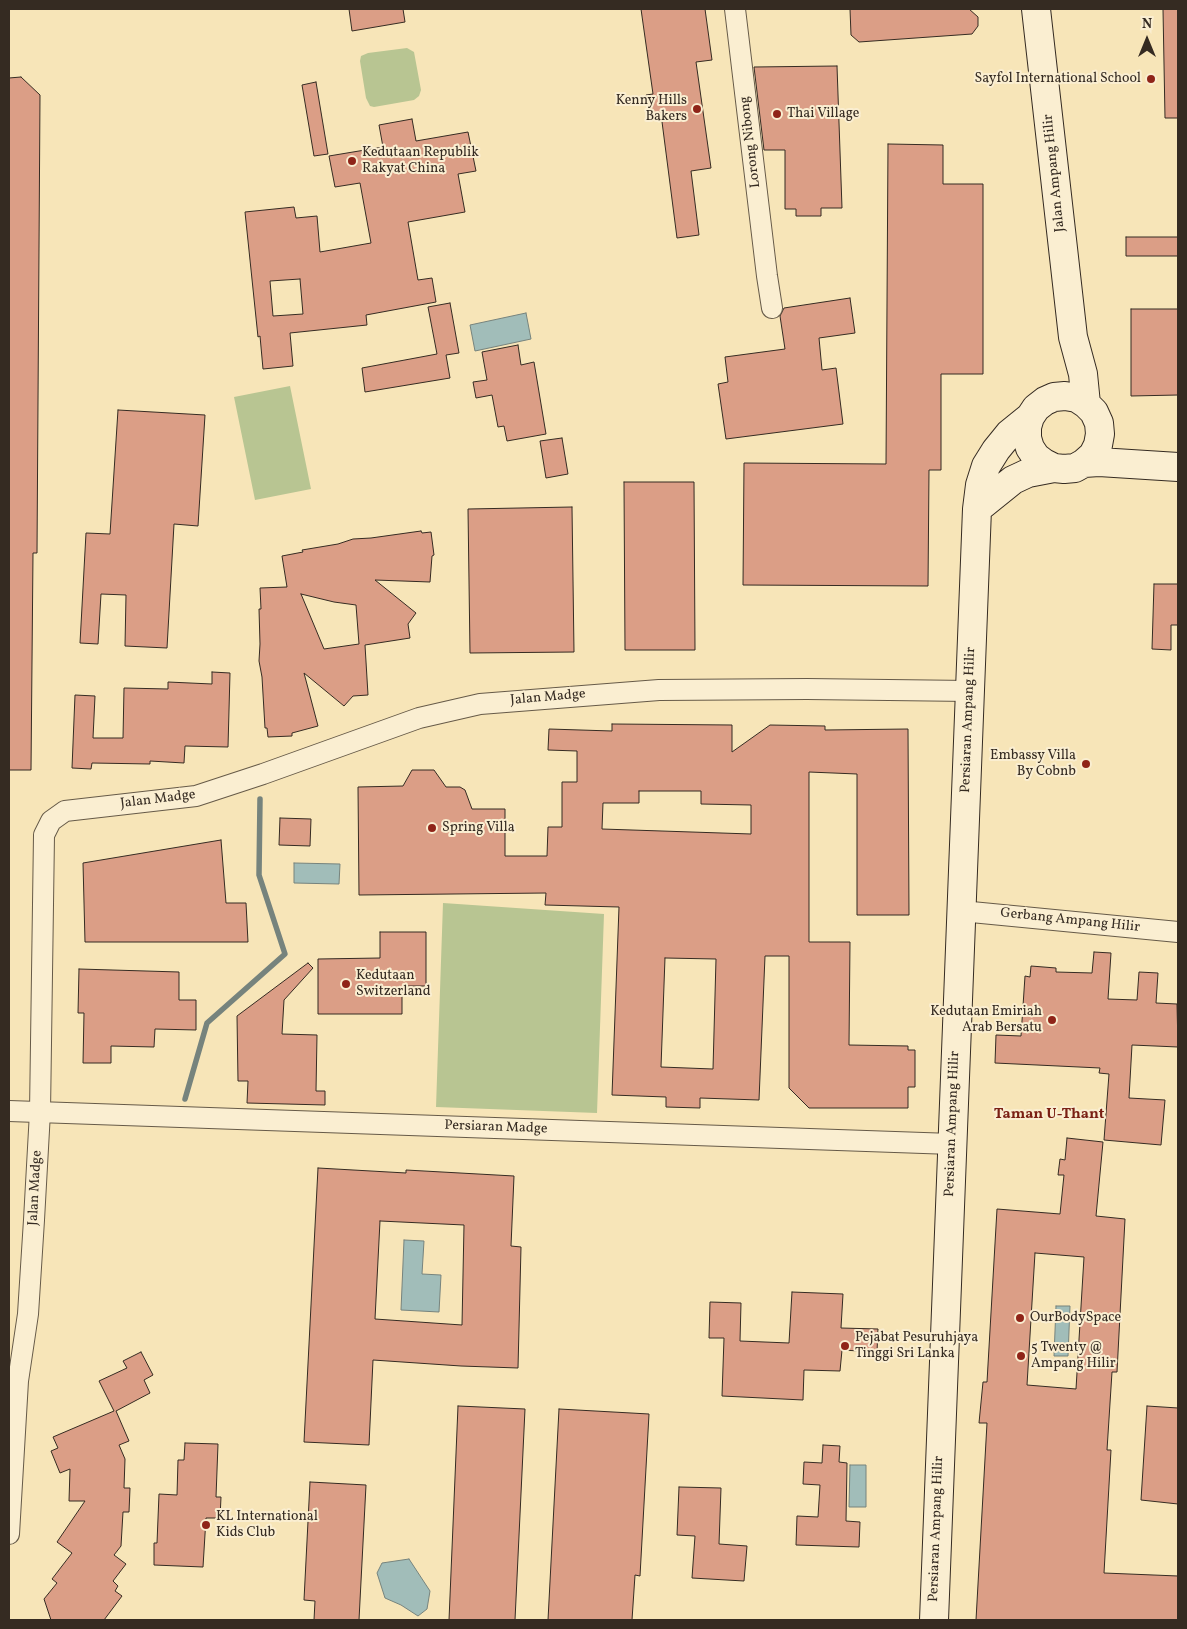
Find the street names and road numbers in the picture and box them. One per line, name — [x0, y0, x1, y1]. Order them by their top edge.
street label: Lorong Nibong — [737, 95, 765, 189]
street label: Jalan Ampang Hilir — [1040, 113, 1070, 233]
street label: Persiaran Ampang Hilir — [958, 647, 980, 793]
street label: Jalan Madge — [510, 686, 586, 710]
street label: Jalan Madge — [119, 787, 197, 813]
street label: Gerbang Ampang Hilir — [999, 905, 1141, 937]
street label: Persiaran Ampang Hilir — [942, 1051, 964, 1197]
street label: Persiaran Madge — [444, 1118, 548, 1138]
street label: Jalan Madge — [26, 1150, 46, 1226]
street label: Persiaran Ampang Hilir — [926, 1456, 948, 1602]

